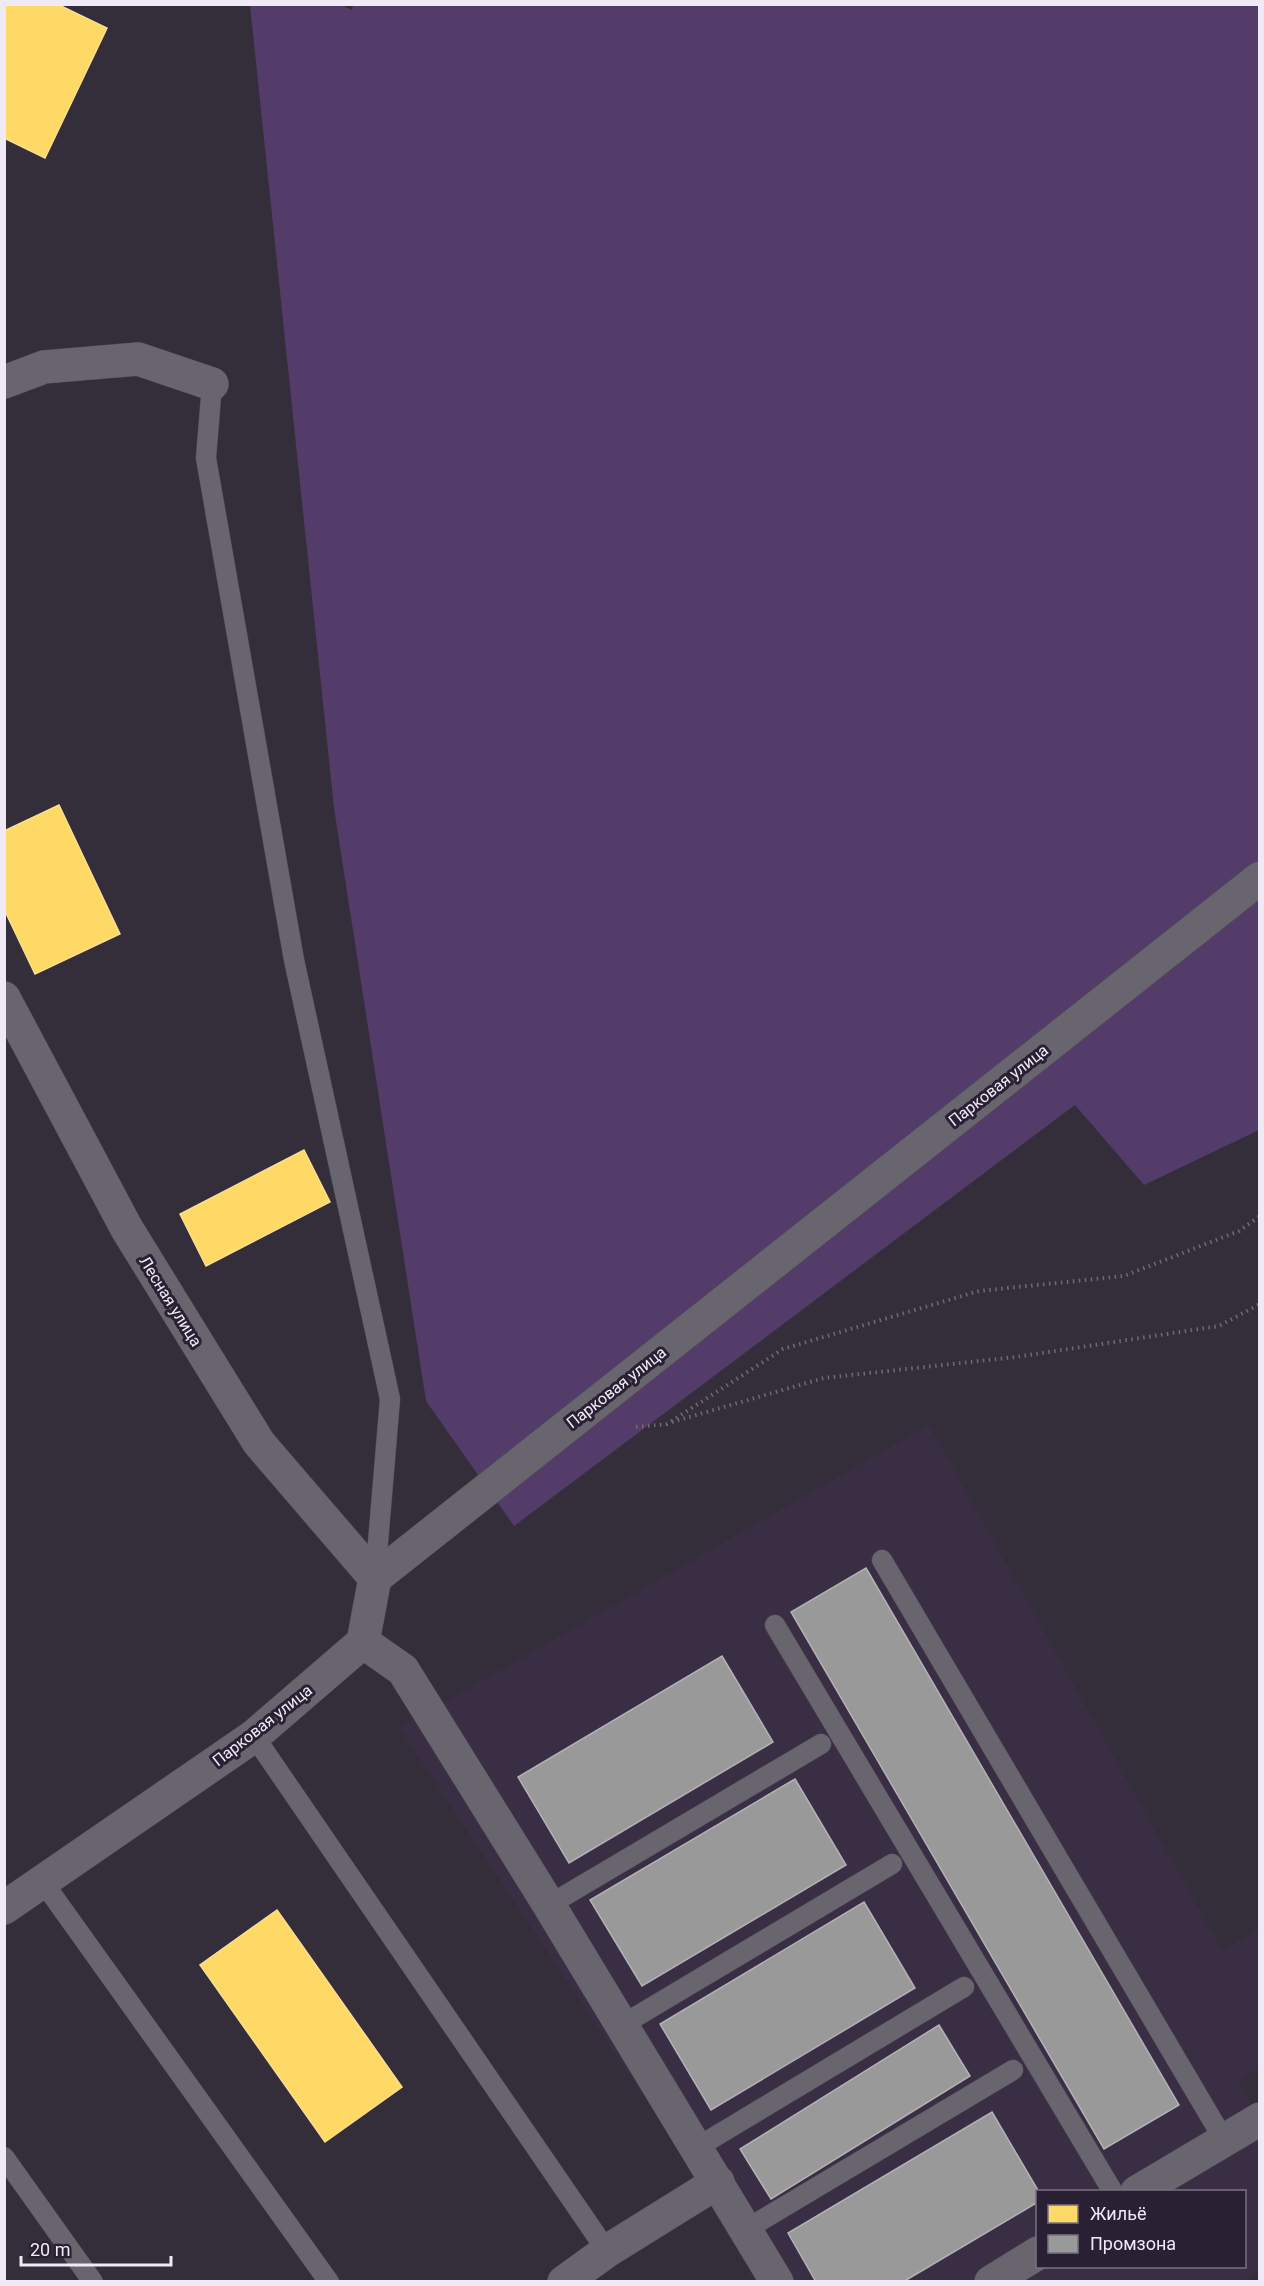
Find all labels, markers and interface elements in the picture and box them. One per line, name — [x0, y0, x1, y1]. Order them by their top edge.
street label: Парковая улица — [945, 1041, 1052, 1130]
street label: Лесная улица — [135, 1253, 206, 1350]
street label: Парковая улица — [563, 1343, 670, 1432]
street label: Парковая улица — [209, 1681, 316, 1770]
legend — [1036, 2190, 1246, 2268]
text: Жильё — [1090, 2203, 1146, 2224]
scale bar — [21, 2229, 171, 2267]
text: Промзона — [1090, 2233, 1176, 2254]
text: 20 m — [30, 2239, 70, 2260]

